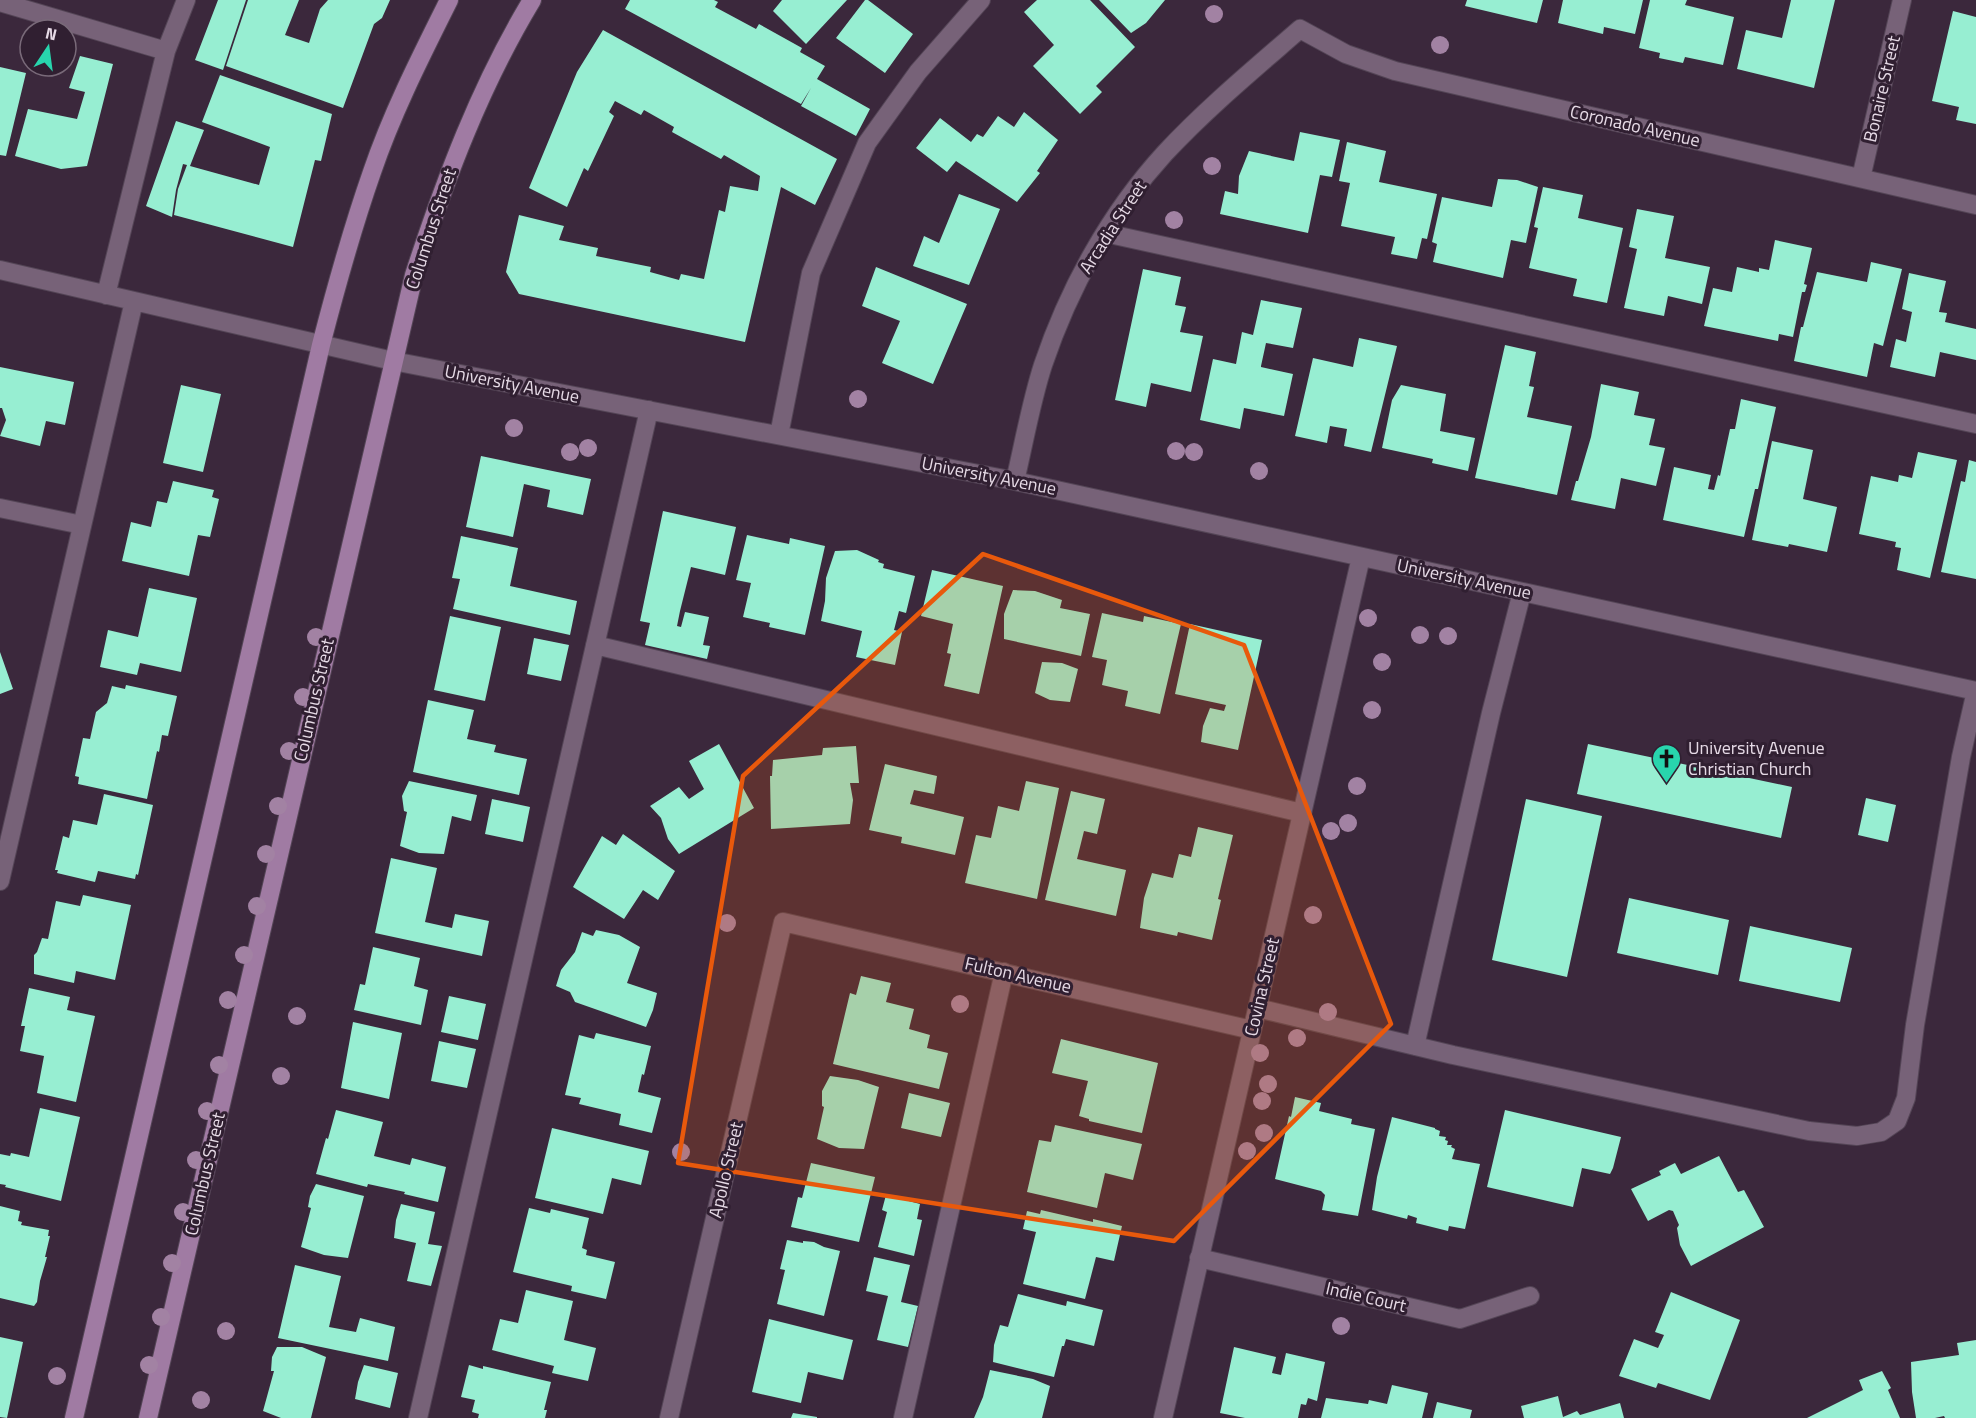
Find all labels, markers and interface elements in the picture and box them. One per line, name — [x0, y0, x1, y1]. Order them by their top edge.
north arrow — [18, 18, 78, 78]
text: N — [43, 20, 59, 46]
street label: Bonaire Street — [1856, 32, 1907, 145]
street label: Coronado Avenue — [1567, 97, 1703, 154]
street label: Columbus Street — [398, 164, 463, 293]
street label: Arcadia Street — [1072, 174, 1153, 279]
street label: University Avenue — [442, 357, 582, 410]
street label: University Avenue — [919, 449, 1059, 502]
street label: University Avenue — [1394, 551, 1534, 606]
street label: Columbus Street — [286, 635, 341, 764]
place label: University Avenue Christian Church — [1688, 734, 1825, 782]
church icon: University Avenue Christian Church — [1651, 742, 1683, 784]
street label: Covina Street — [1237, 934, 1286, 1039]
street label: Fulton Avenue — [962, 949, 1074, 1000]
street label: Columbus Street — [177, 1109, 232, 1238]
street label: Apollo Street — [701, 1118, 750, 1221]
street label: Indie Court — [1323, 1274, 1410, 1319]

